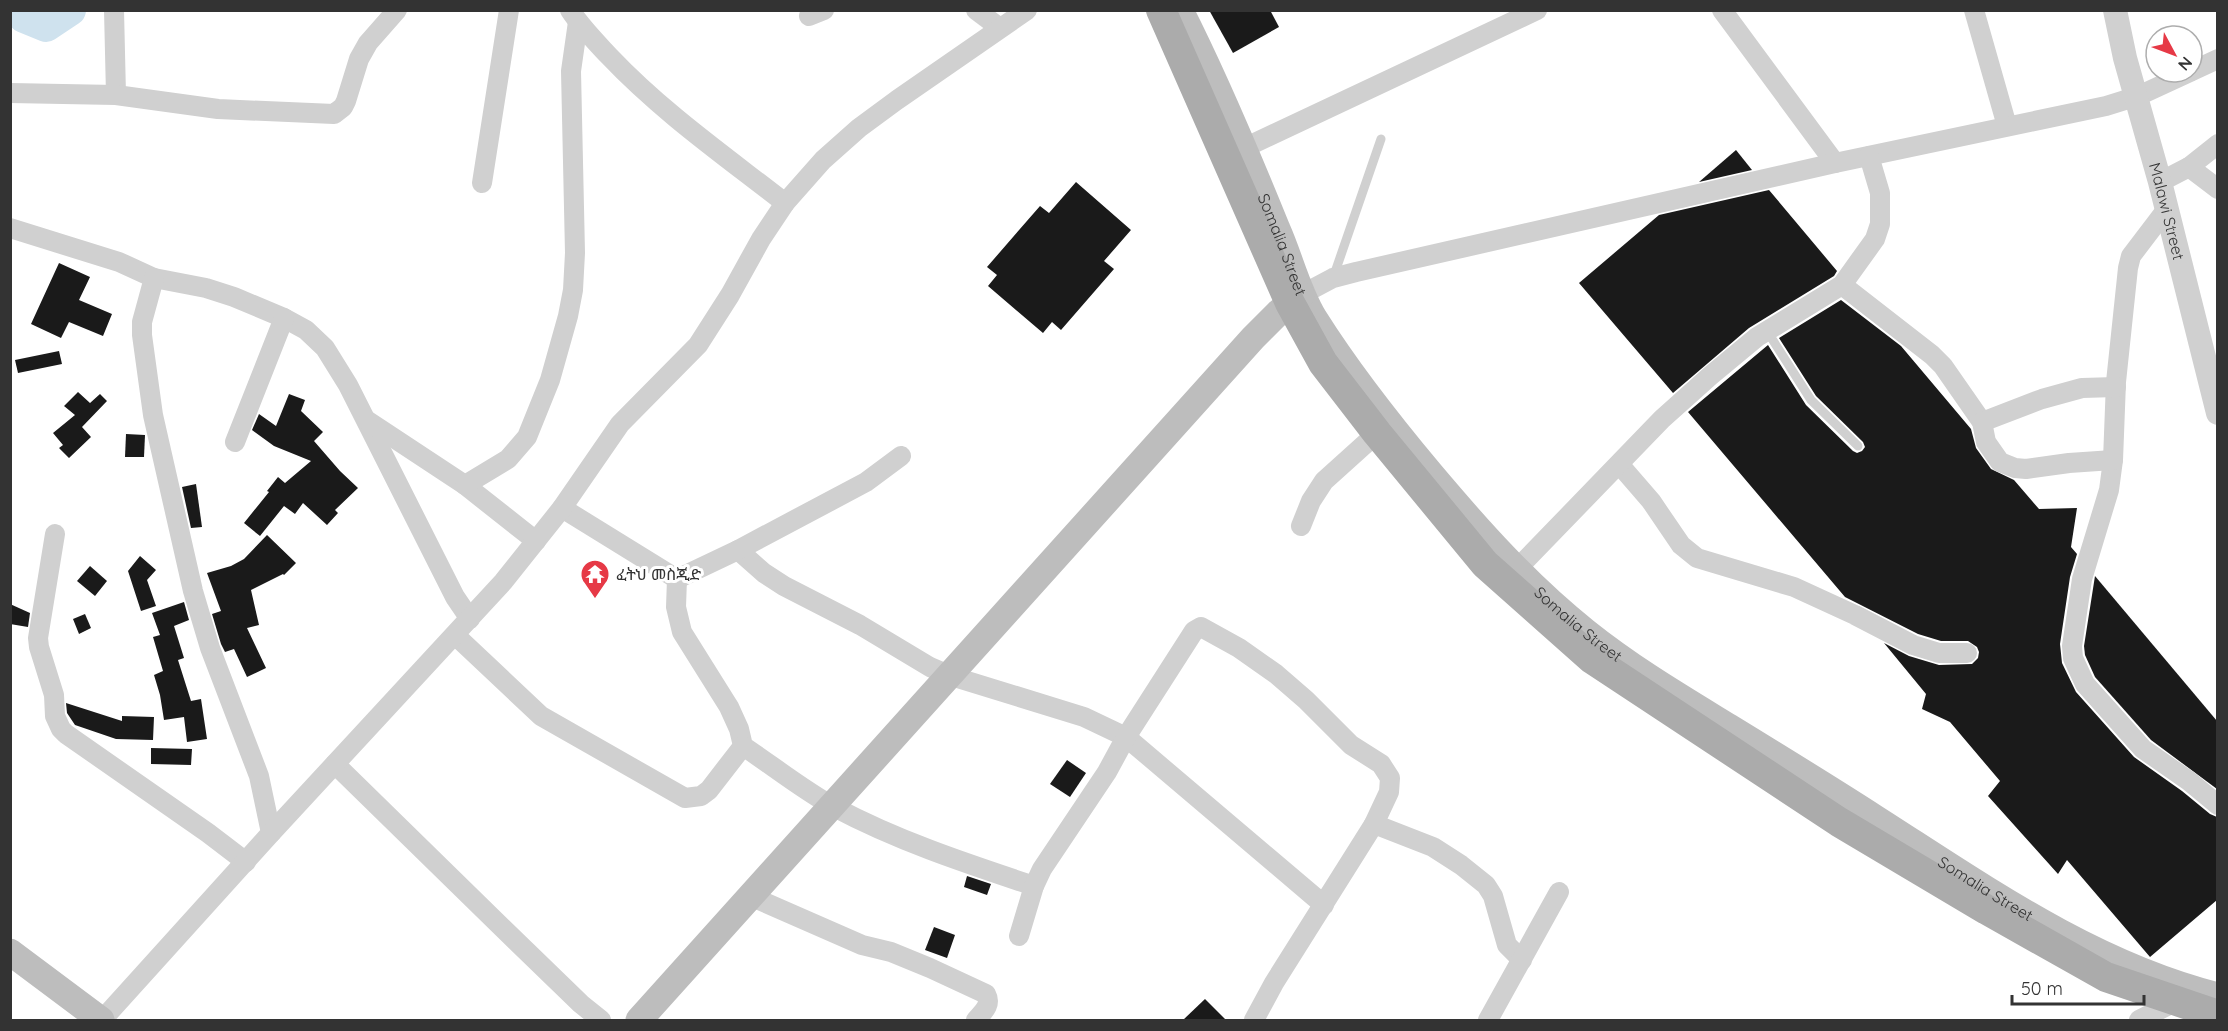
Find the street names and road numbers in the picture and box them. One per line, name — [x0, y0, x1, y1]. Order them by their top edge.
street label: Malawi Street — [2145, 160, 2189, 262]
street label: Somalia Street — [1254, 190, 1311, 299]
street label: Somalia Street — [1530, 582, 1626, 666]
street label: Somalia Street — [1934, 851, 2037, 925]

